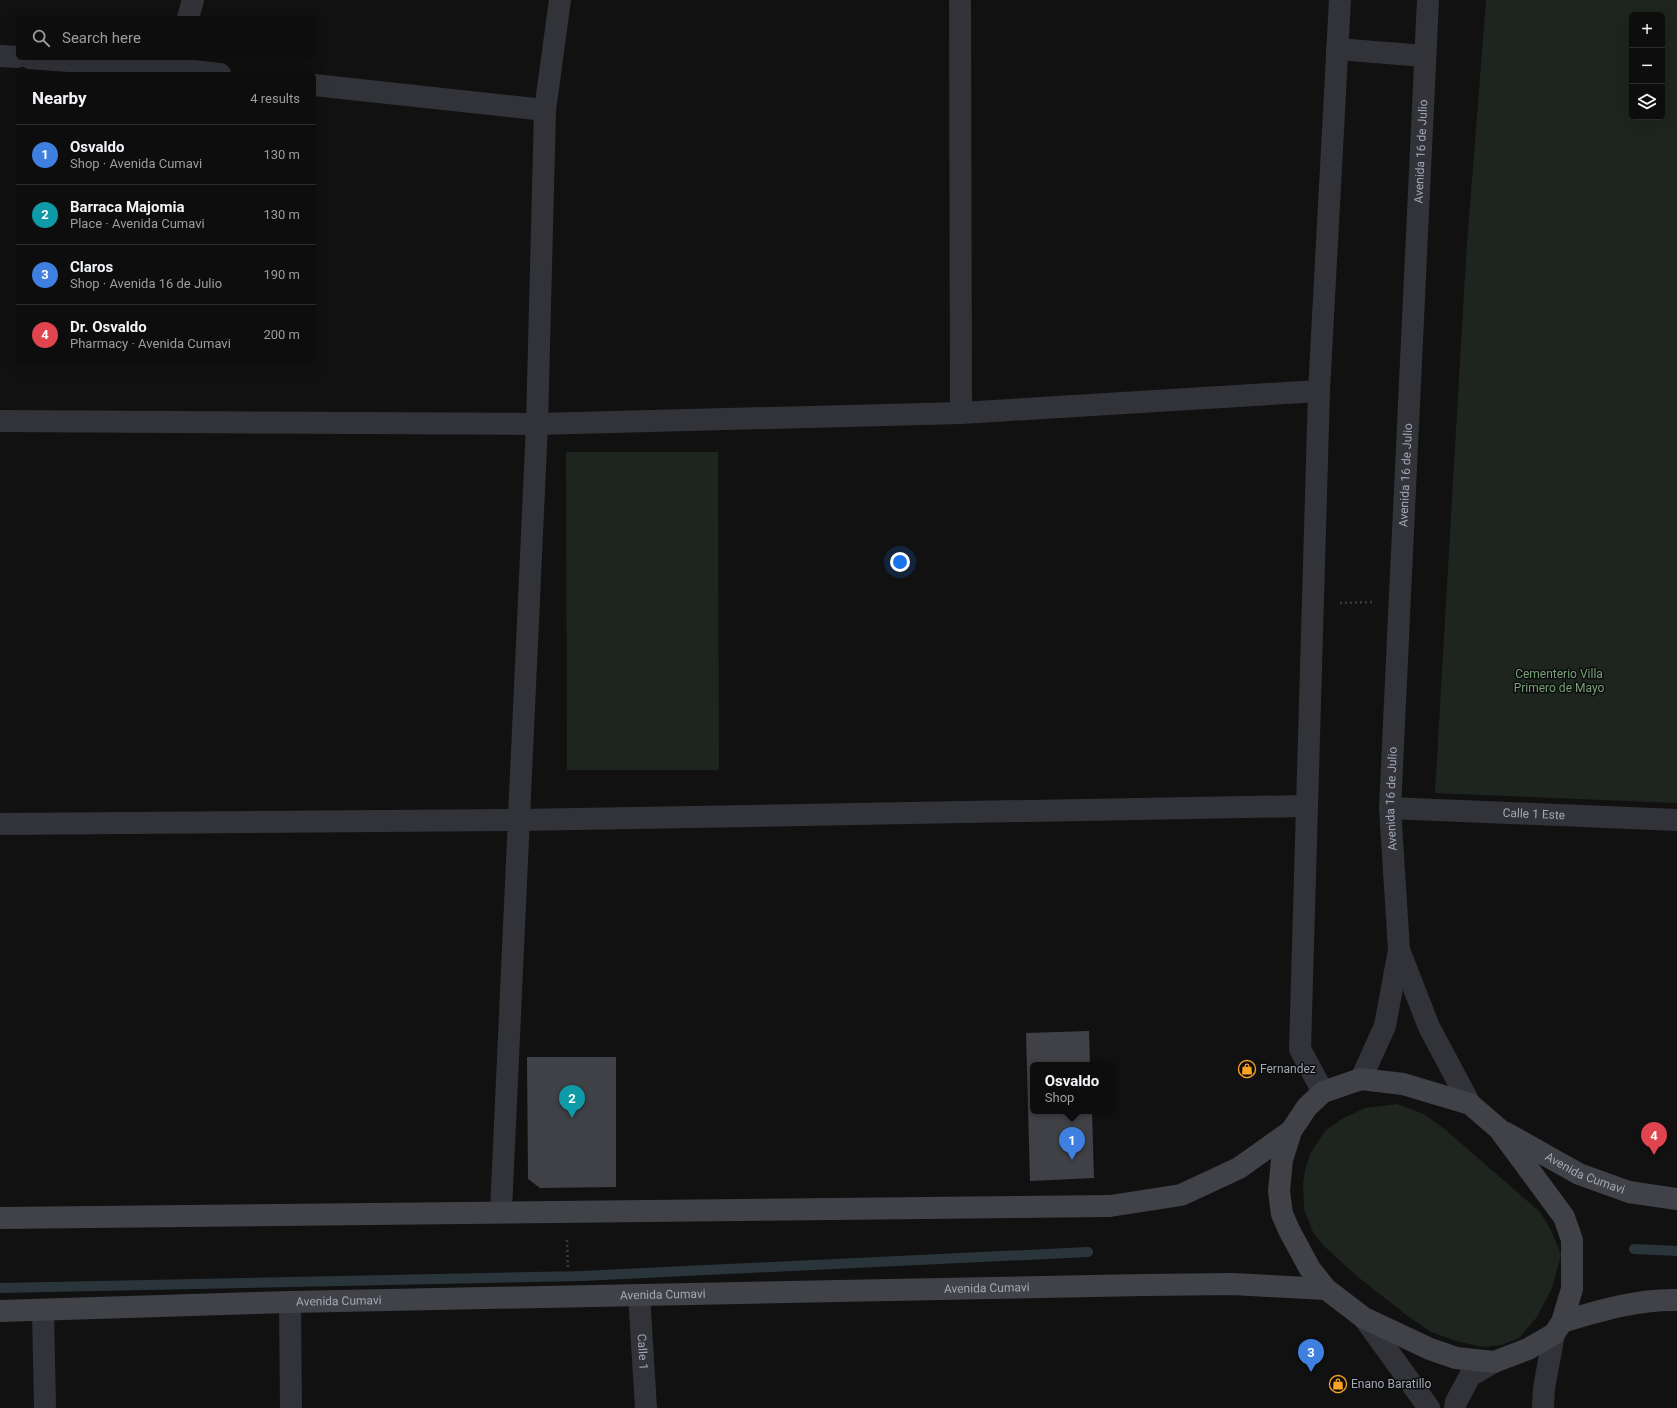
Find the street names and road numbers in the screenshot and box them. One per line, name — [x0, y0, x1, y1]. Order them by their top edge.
street label: Avenida 16 de Julio — [1411, 99, 1430, 204]
street label: Avenida 16 de Julio — [1396, 423, 1415, 527]
street label: Avenida 16 de Julio — [1383, 746, 1400, 851]
street label: Calle 1 Este — [1502, 806, 1565, 822]
street label: Avenida Cumavi — [1543, 1149, 1627, 1197]
street label: Avenida Cumavi — [944, 1280, 1030, 1296]
street label: Avenida Cumavi — [620, 1287, 706, 1302]
street label: Avenida Cumavi — [296, 1293, 382, 1309]
street label: Calle 1 — [634, 1333, 651, 1370]

